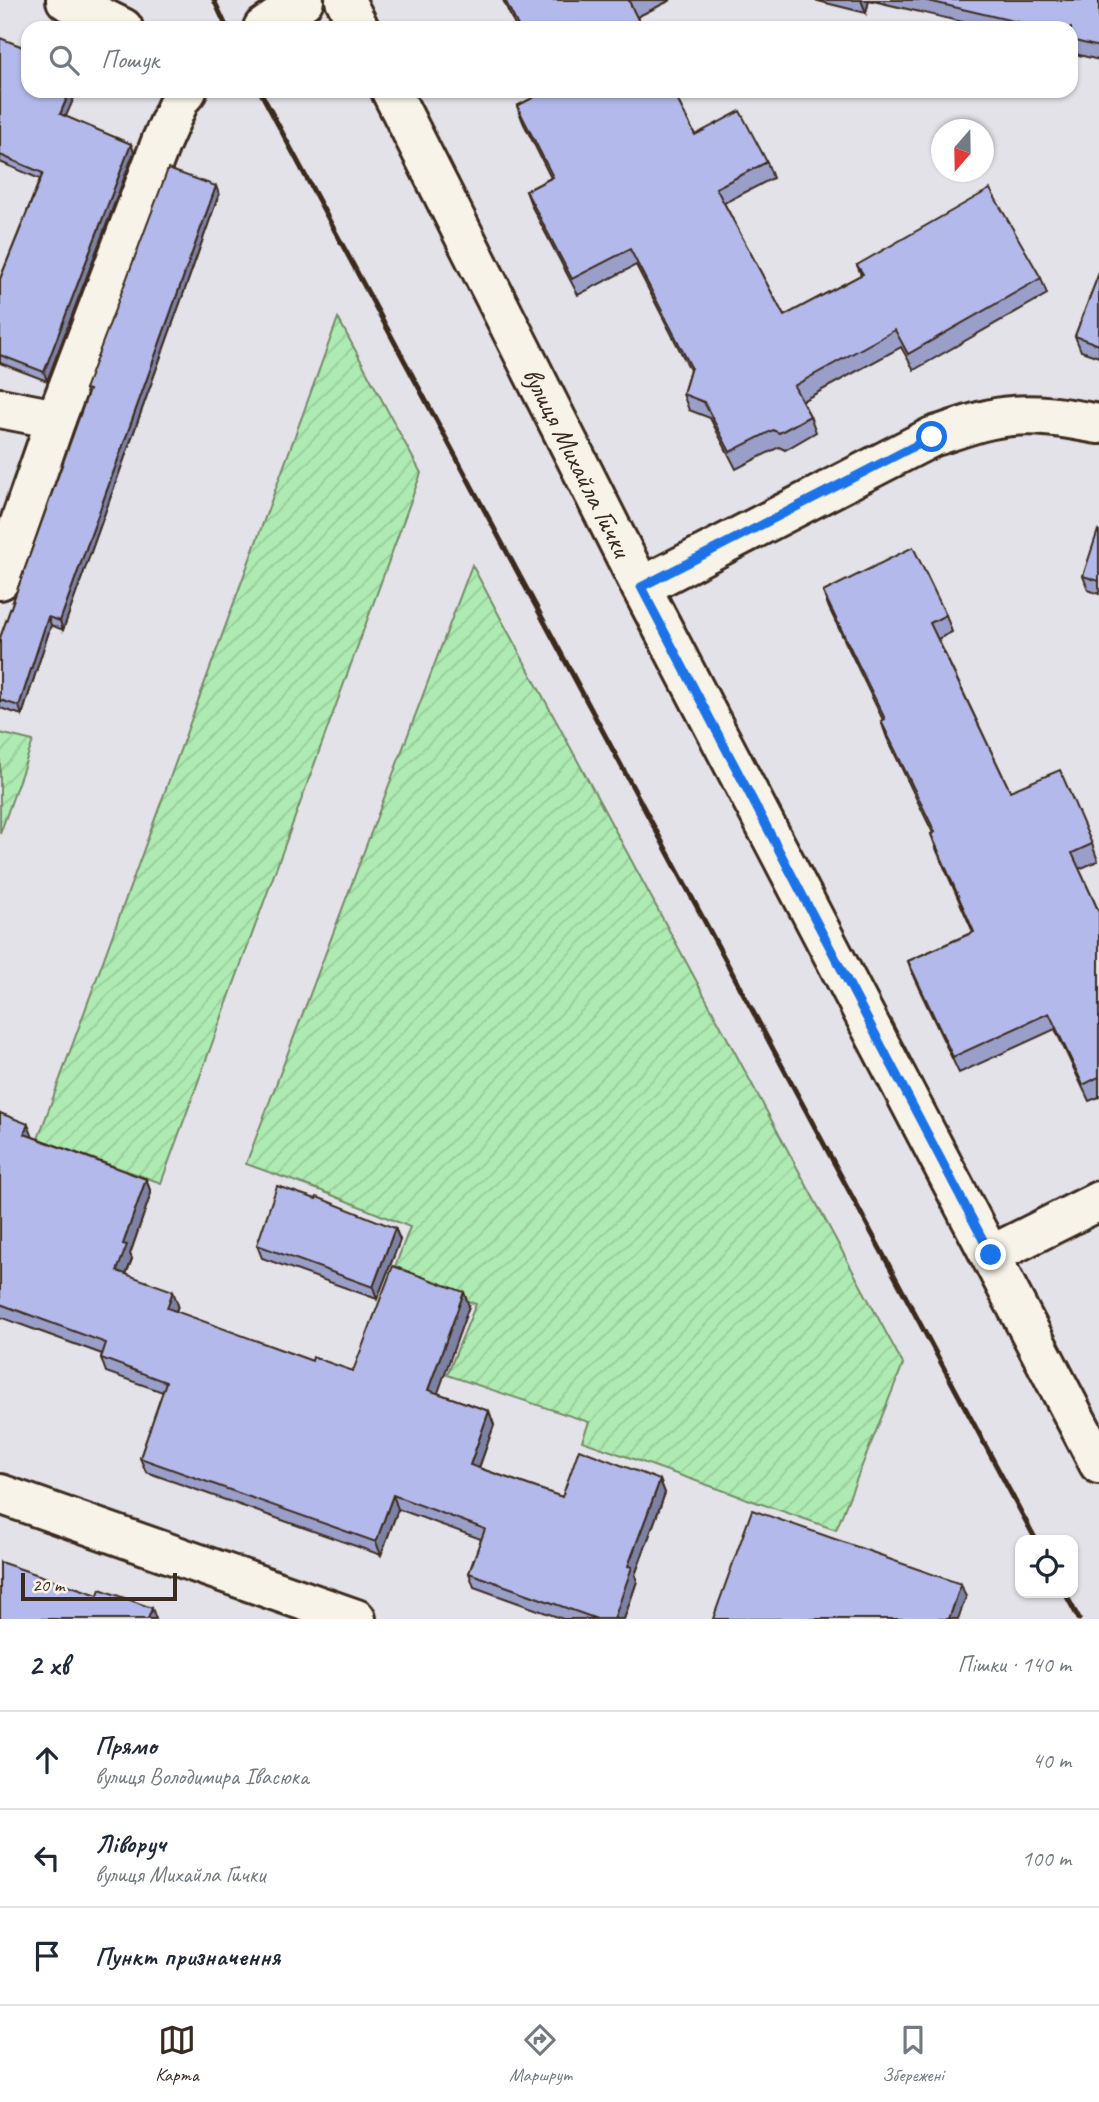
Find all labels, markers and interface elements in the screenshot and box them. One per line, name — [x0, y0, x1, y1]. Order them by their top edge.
search box — [21, 21, 1078, 98]
icon: search — [45, 41, 83, 79]
text: Пошук — [101, 43, 159, 76]
north arrow — [931, 119, 994, 182]
street label: вулиця Михайла Гички — [515, 361, 641, 565]
route start — [916, 421, 947, 452]
route end — [975, 1239, 1006, 1270]
map controls — [1015, 1535, 1078, 1598]
button: locate — [1015, 1535, 1078, 1598]
scale bar — [21, 1570, 177, 1602]
text: 20 m — [32, 1573, 64, 1597]
text: 2 хв — [28, 1646, 69, 1684]
text: Пішки · 140 m — [957, 1650, 1071, 1679]
text: Прямо — [95, 1729, 157, 1762]
icon: ahead — [28, 1741, 66, 1779]
text: 40 m — [1032, 1746, 1071, 1775]
text: вулиця Володимира Івасюка — [95, 1762, 308, 1791]
text: Ліворуч — [95, 1827, 166, 1860]
icon: left — [28, 1839, 66, 1877]
text: 100 m — [1022, 1844, 1071, 1873]
text: вулиця Михайла Гички — [95, 1860, 265, 1889]
icon: arrive — [28, 1937, 66, 1975]
text: Пункт призначення — [95, 1940, 280, 1973]
tab: Карта — [155, 2021, 199, 2087]
tab: Маршрут — [509, 2021, 572, 2087]
tab: Збережені — [882, 2021, 944, 2087]

